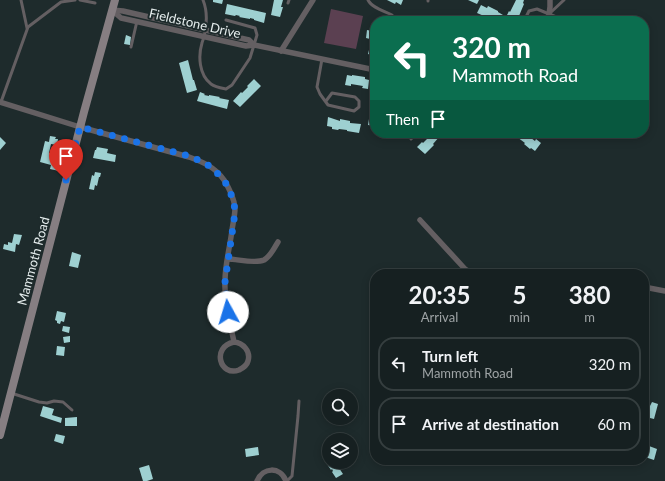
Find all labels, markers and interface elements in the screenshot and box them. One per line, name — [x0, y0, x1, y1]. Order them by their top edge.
street label: Fieldstone Drive — [148, 5, 243, 41]
text: 320 m — [452, 30, 531, 64]
icon: left — [386, 32, 438, 84]
text: Mammoth Road — [452, 64, 578, 86]
icon: arrive — [427, 108, 449, 130]
text: Then — [386, 110, 419, 128]
pin — [49, 139, 83, 180]
icon: arrive — [55, 145, 77, 167]
street label: Mammoth Road — [13, 215, 53, 307]
text: 20:35 — [409, 280, 470, 309]
text: 5 — [513, 280, 527, 309]
text: 380 — [569, 280, 610, 309]
position arrow — [207, 291, 249, 333]
text: Arrival — [421, 309, 458, 325]
text: min — [509, 309, 530, 325]
text: m — [584, 309, 595, 325]
text: Turn left — [422, 347, 478, 365]
icon: left — [388, 353, 410, 375]
text: 320 m — [589, 355, 631, 373]
text: Mammoth Road — [422, 365, 513, 381]
map controls — [322, 389, 358, 469]
button: search — [322, 389, 358, 425]
icon: arrive — [388, 413, 410, 435]
text: Arrive at destination — [422, 415, 559, 433]
text: 60 m — [597, 415, 631, 433]
button: layers — [322, 433, 358, 469]

